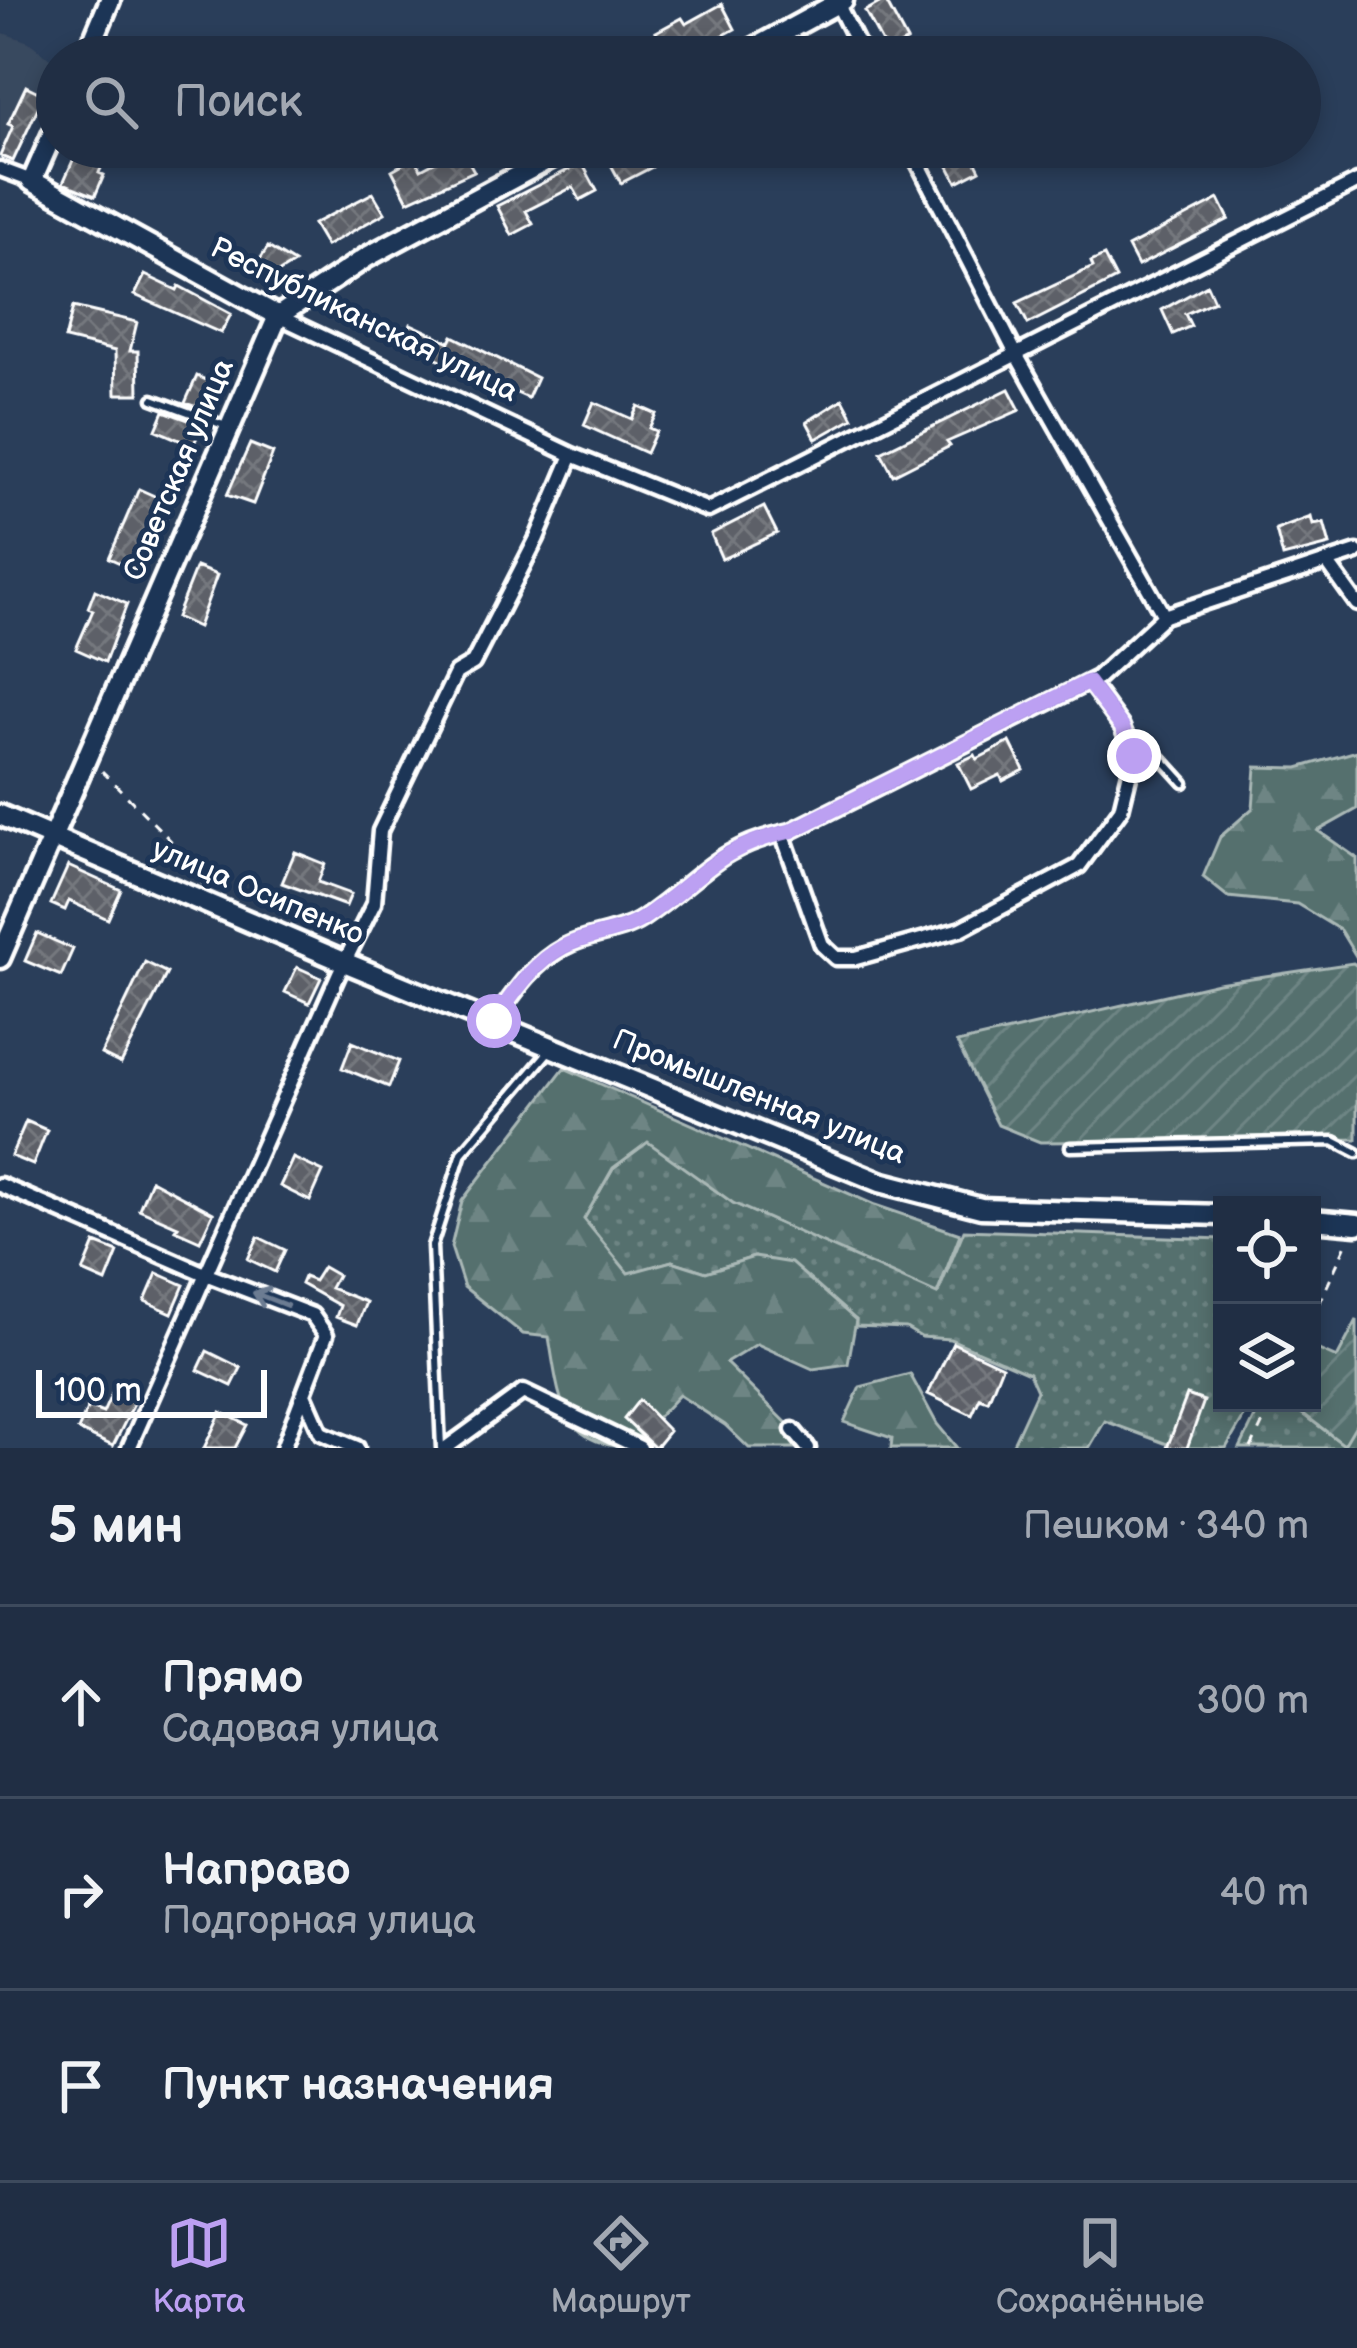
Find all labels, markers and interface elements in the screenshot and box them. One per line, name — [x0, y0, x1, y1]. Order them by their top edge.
search box — [36, 36, 1321, 168]
icon: search — [78, 69, 144, 135]
text: Поиск — [174, 75, 302, 130]
street label: Республиканская улица — [204, 230, 524, 410]
street label: Советская улица — [116, 353, 242, 586]
route end — [1107, 729, 1161, 783]
street label: улица Осипенко — [147, 831, 369, 953]
route start — [467, 994, 521, 1048]
street label: Промышленная улица — [607, 1022, 911, 1172]
map controls — [1213, 1196, 1321, 1412]
button: locate — [1213, 1196, 1321, 1304]
one-way arrow — [252, 1287, 289, 1308]
button: layers — [1213, 1304, 1321, 1412]
scale bar — [36, 1364, 267, 1417]
text: 100 m — [54, 1371, 142, 1411]
text: 5 мин — [48, 1496, 183, 1557]
text: Пешком · 340 m — [1023, 1503, 1309, 1550]
text: Прямо — [162, 1651, 303, 1706]
icon: ahead — [48, 1669, 114, 1735]
text: 300 m — [1196, 1678, 1309, 1725]
text: Садовая улица — [162, 1706, 439, 1753]
text: Направо — [162, 1843, 351, 1898]
icon: right — [48, 1861, 114, 1927]
text: 40 m — [1219, 1870, 1309, 1917]
text: Подгорная улица — [162, 1898, 476, 1945]
icon: arrive — [48, 2053, 114, 2119]
text: Пункт назначения — [162, 2058, 554, 2113]
tab: Карта — [153, 2210, 245, 2322]
tab: Маршрут — [551, 2210, 691, 2322]
tab: Сохранённые — [996, 2210, 1204, 2322]

